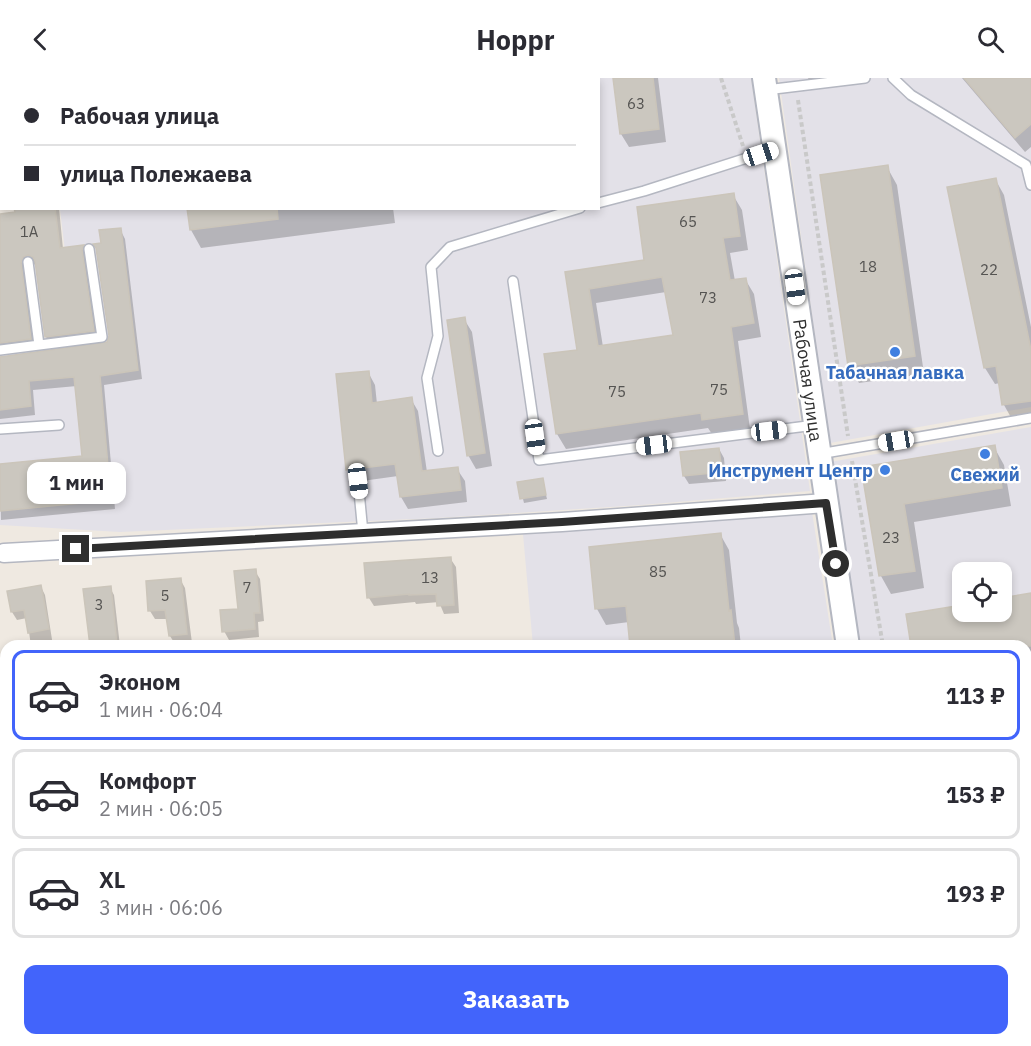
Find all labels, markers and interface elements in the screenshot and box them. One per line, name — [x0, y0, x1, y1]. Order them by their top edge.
text: Hoppr — [476, 22, 555, 57]
icon: back — [24, 23, 57, 56]
icon: search — [974, 23, 1007, 56]
house number: 63 — [627, 94, 645, 113]
text: Рабочая улица — [60, 101, 219, 130]
car — [741, 140, 781, 168]
text: улица Полежаева — [60, 159, 252, 188]
house number: 65 — [679, 212, 697, 231]
house number: 1А — [20, 222, 39, 241]
house number: 18 — [859, 257, 877, 276]
house number: 22 — [980, 260, 998, 279]
car — [784, 268, 806, 306]
house number: 73 — [699, 288, 717, 307]
street label: Рабочая улица — [788, 317, 828, 443]
marker: Табачная лавка — [888, 345, 902, 359]
place label: Табачная лавка — [826, 361, 964, 384]
house number: 75 — [710, 380, 728, 399]
house number: 75 — [608, 382, 626, 401]
car — [524, 418, 546, 456]
car — [750, 420, 788, 442]
car — [877, 429, 915, 453]
car — [635, 434, 673, 456]
marker: Свежий — [978, 447, 992, 461]
place label: Инструмент Центр — [708, 459, 873, 482]
callout: 1 мин — [26, 462, 125, 504]
car — [347, 462, 369, 500]
marker: Инструмент Центр — [878, 463, 892, 477]
place label: Свежий — [950, 463, 1020, 486]
text: 1 мин — [49, 469, 104, 496]
house number: 23 — [882, 528, 900, 547]
route end — [62, 535, 89, 562]
route start — [822, 550, 849, 577]
house number: 85 — [649, 562, 667, 581]
map controls — [952, 562, 1012, 622]
button: locate — [952, 562, 1012, 622]
house number: 13 — [421, 568, 439, 587]
house number: 7 — [242, 578, 252, 597]
house number: 5 — [160, 586, 170, 605]
house number: 3 — [94, 595, 104, 614]
text: Эконом — [99, 667, 181, 696]
icon: car — [27, 668, 81, 722]
text: 113 ₽ — [946, 681, 1005, 710]
text: 1 мин · 06:04 — [99, 696, 223, 723]
text: Комфорт — [99, 766, 196, 795]
icon: car — [27, 767, 81, 821]
text: 153 ₽ — [946, 780, 1005, 809]
text: 2 мин · 06:05 — [99, 795, 223, 822]
text: XL — [99, 865, 125, 894]
icon: car — [27, 866, 81, 920]
text: 193 ₽ — [946, 879, 1005, 908]
text: 3 мин · 06:06 — [99, 894, 223, 921]
button: Заказать — [24, 965, 1008, 1034]

